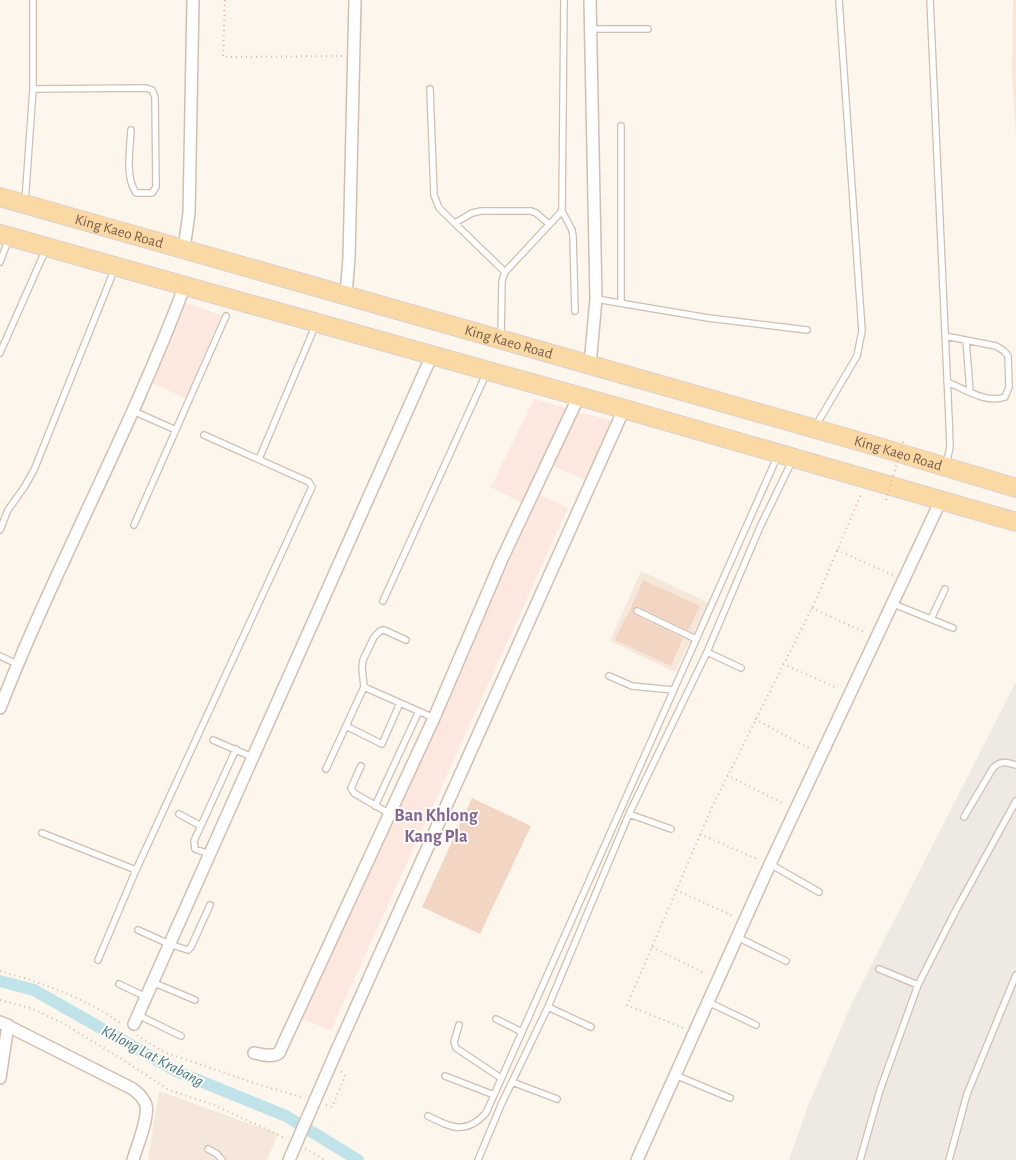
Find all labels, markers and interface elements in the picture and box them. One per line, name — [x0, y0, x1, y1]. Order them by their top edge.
street label: King Kaeo Road — [73, 212, 165, 251]
street label: King Kaeo Road — [463, 323, 555, 362]
street label: King Kaeo Road — [852, 433, 944, 474]
district label: Ban Khlong Kang Pla — [394, 807, 479, 846]
water label: Khlong Lat Krabang — [99, 1022, 206, 1090]

